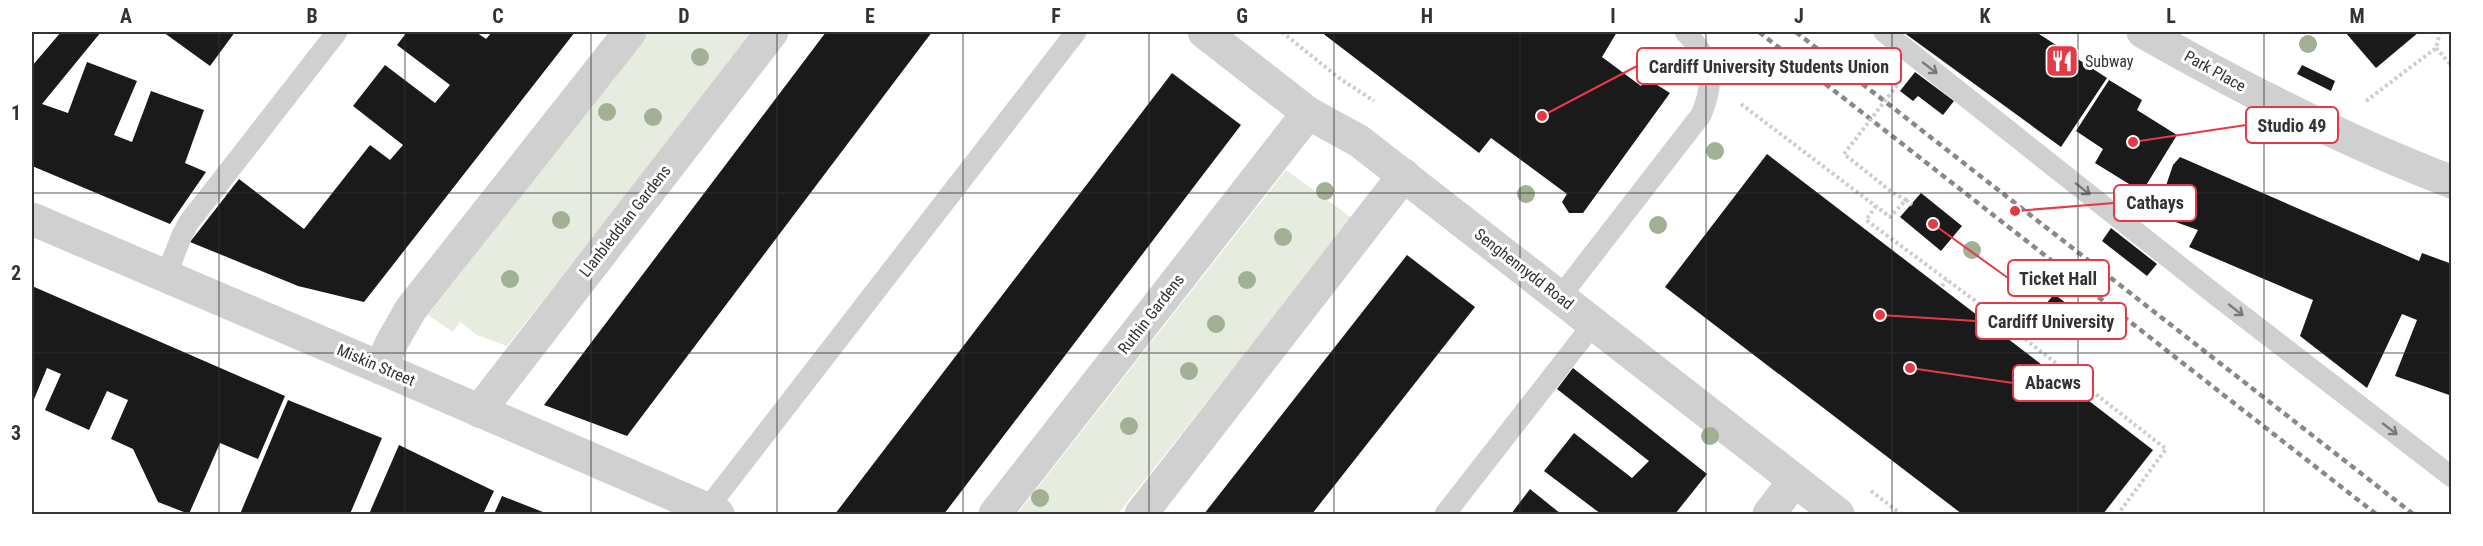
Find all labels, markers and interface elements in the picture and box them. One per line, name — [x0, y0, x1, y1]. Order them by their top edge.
text: A — [120, 4, 132, 28]
text: B — [306, 4, 318, 28]
text: C — [492, 4, 504, 28]
text: D — [678, 4, 690, 28]
text: E — [865, 4, 875, 28]
text: F — [1051, 4, 1061, 28]
text: G — [1236, 4, 1248, 28]
text: H — [1421, 4, 1433, 28]
text: I — [1610, 4, 1616, 28]
text: J — [1794, 4, 1804, 28]
text: K — [1979, 4, 1991, 28]
text: L — [2166, 4, 2176, 28]
text: M — [2349, 4, 2365, 28]
restaurant icon: Subway — [2044, 43, 2080, 79]
street label: Park Place — [2181, 46, 2249, 96]
callout: Cardiff University Students Union — [1637, 48, 1901, 84]
place label: Subway — [2085, 52, 2134, 71]
text: Cardiff University Students Union — [1649, 56, 1889, 77]
one-way arrow — [1922, 61, 1938, 74]
text: 1 — [11, 101, 21, 125]
callout: Studio 49 — [2246, 107, 2338, 143]
text: Studio 49 — [2258, 115, 2326, 136]
street label: Llanbleddian Gardens — [575, 161, 675, 281]
one-way arrow — [2074, 182, 2090, 195]
callout: Cathays — [2114, 185, 2196, 221]
text: Cathays — [2126, 192, 2184, 213]
street label: Senghennydd Road — [1471, 224, 1577, 314]
callout: Ticket Hall — [2008, 260, 2109, 296]
text: 2 — [11, 261, 21, 285]
text: Ticket Hall — [2019, 268, 2097, 289]
street label: Ruthin Gardens — [1114, 270, 1188, 358]
callout: Cardiff University — [1976, 303, 2126, 339]
one-way arrow — [2227, 304, 2243, 316]
text: Cardiff University — [1988, 311, 2114, 332]
street label: Miskin Street — [334, 340, 418, 390]
callout: Abacws — [2013, 365, 2093, 401]
text: Abacws — [2025, 372, 2081, 393]
text: 3 — [11, 421, 21, 445]
one-way arrow — [2382, 423, 2398, 436]

